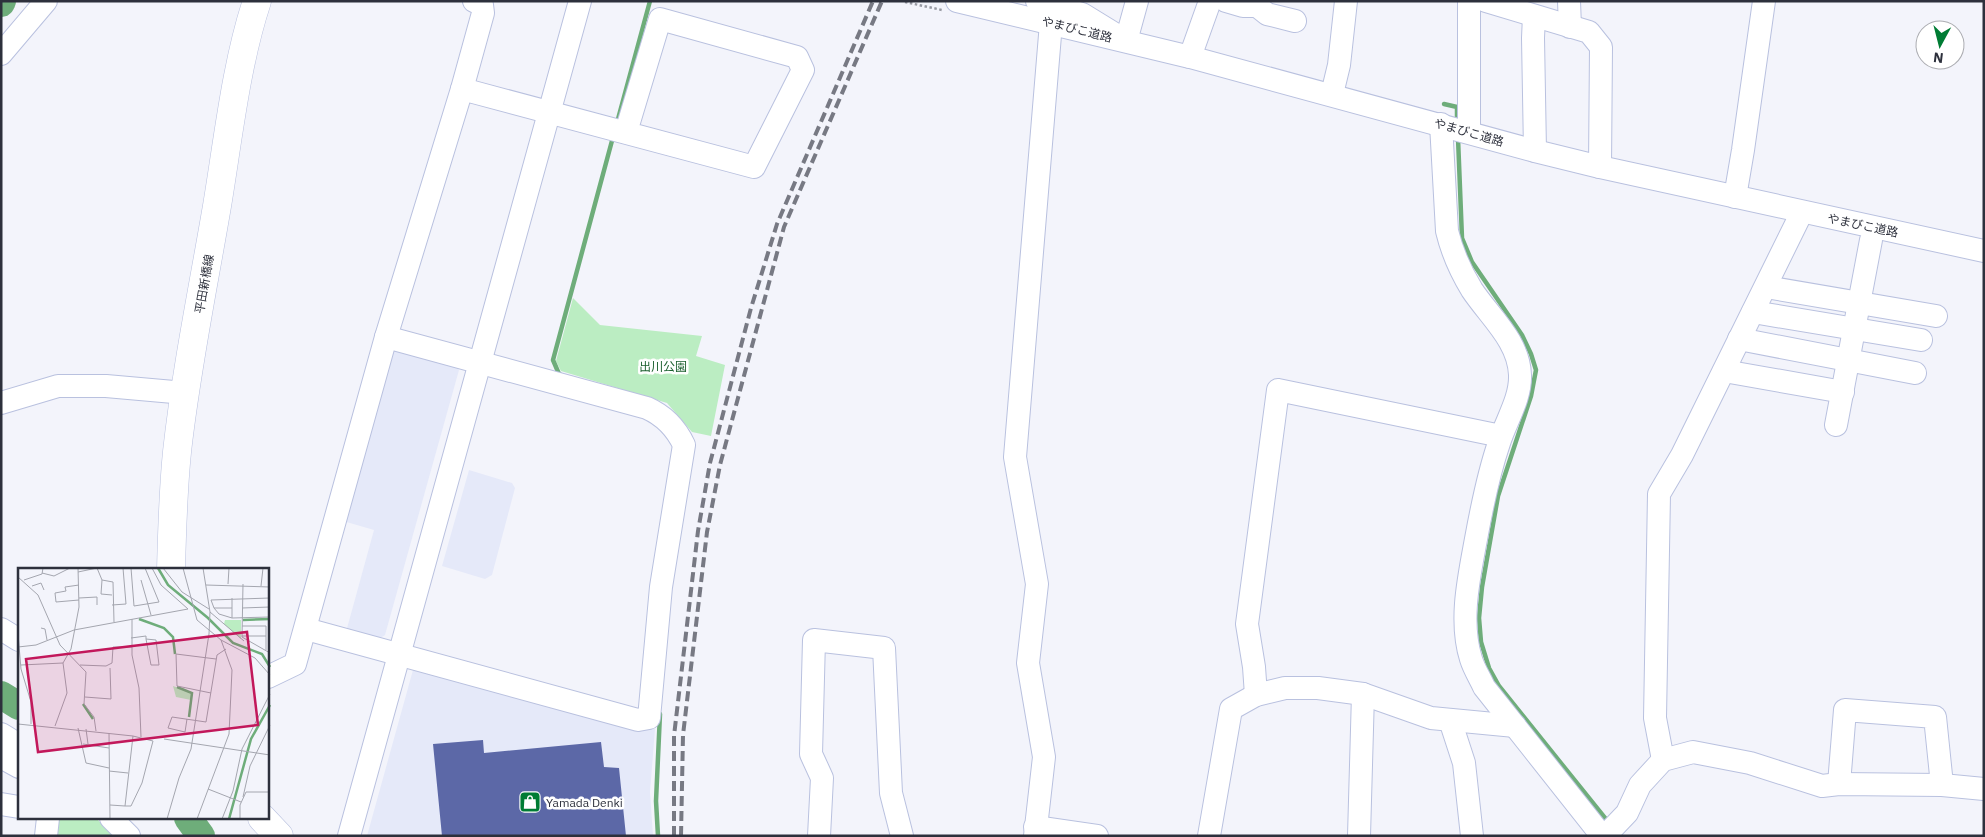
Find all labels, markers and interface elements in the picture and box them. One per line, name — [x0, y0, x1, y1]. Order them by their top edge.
street label: やまびこ道路 — [1040, 13, 1114, 45]
north arrow — [1915, 20, 1965, 70]
text: N — [1932, 48, 1945, 67]
street label: やまびこ道路 — [1432, 115, 1506, 149]
street label: やまびこ道路 — [1826, 210, 1900, 240]
street label: 平田新橋線 — [191, 253, 217, 315]
park label: 出川公園 — [639, 359, 687, 374]
inset map — [18, 568, 269, 820]
shop icon: Yamada Denki — [518, 790, 542, 814]
place label: Yamada Denki — [546, 795, 623, 810]

